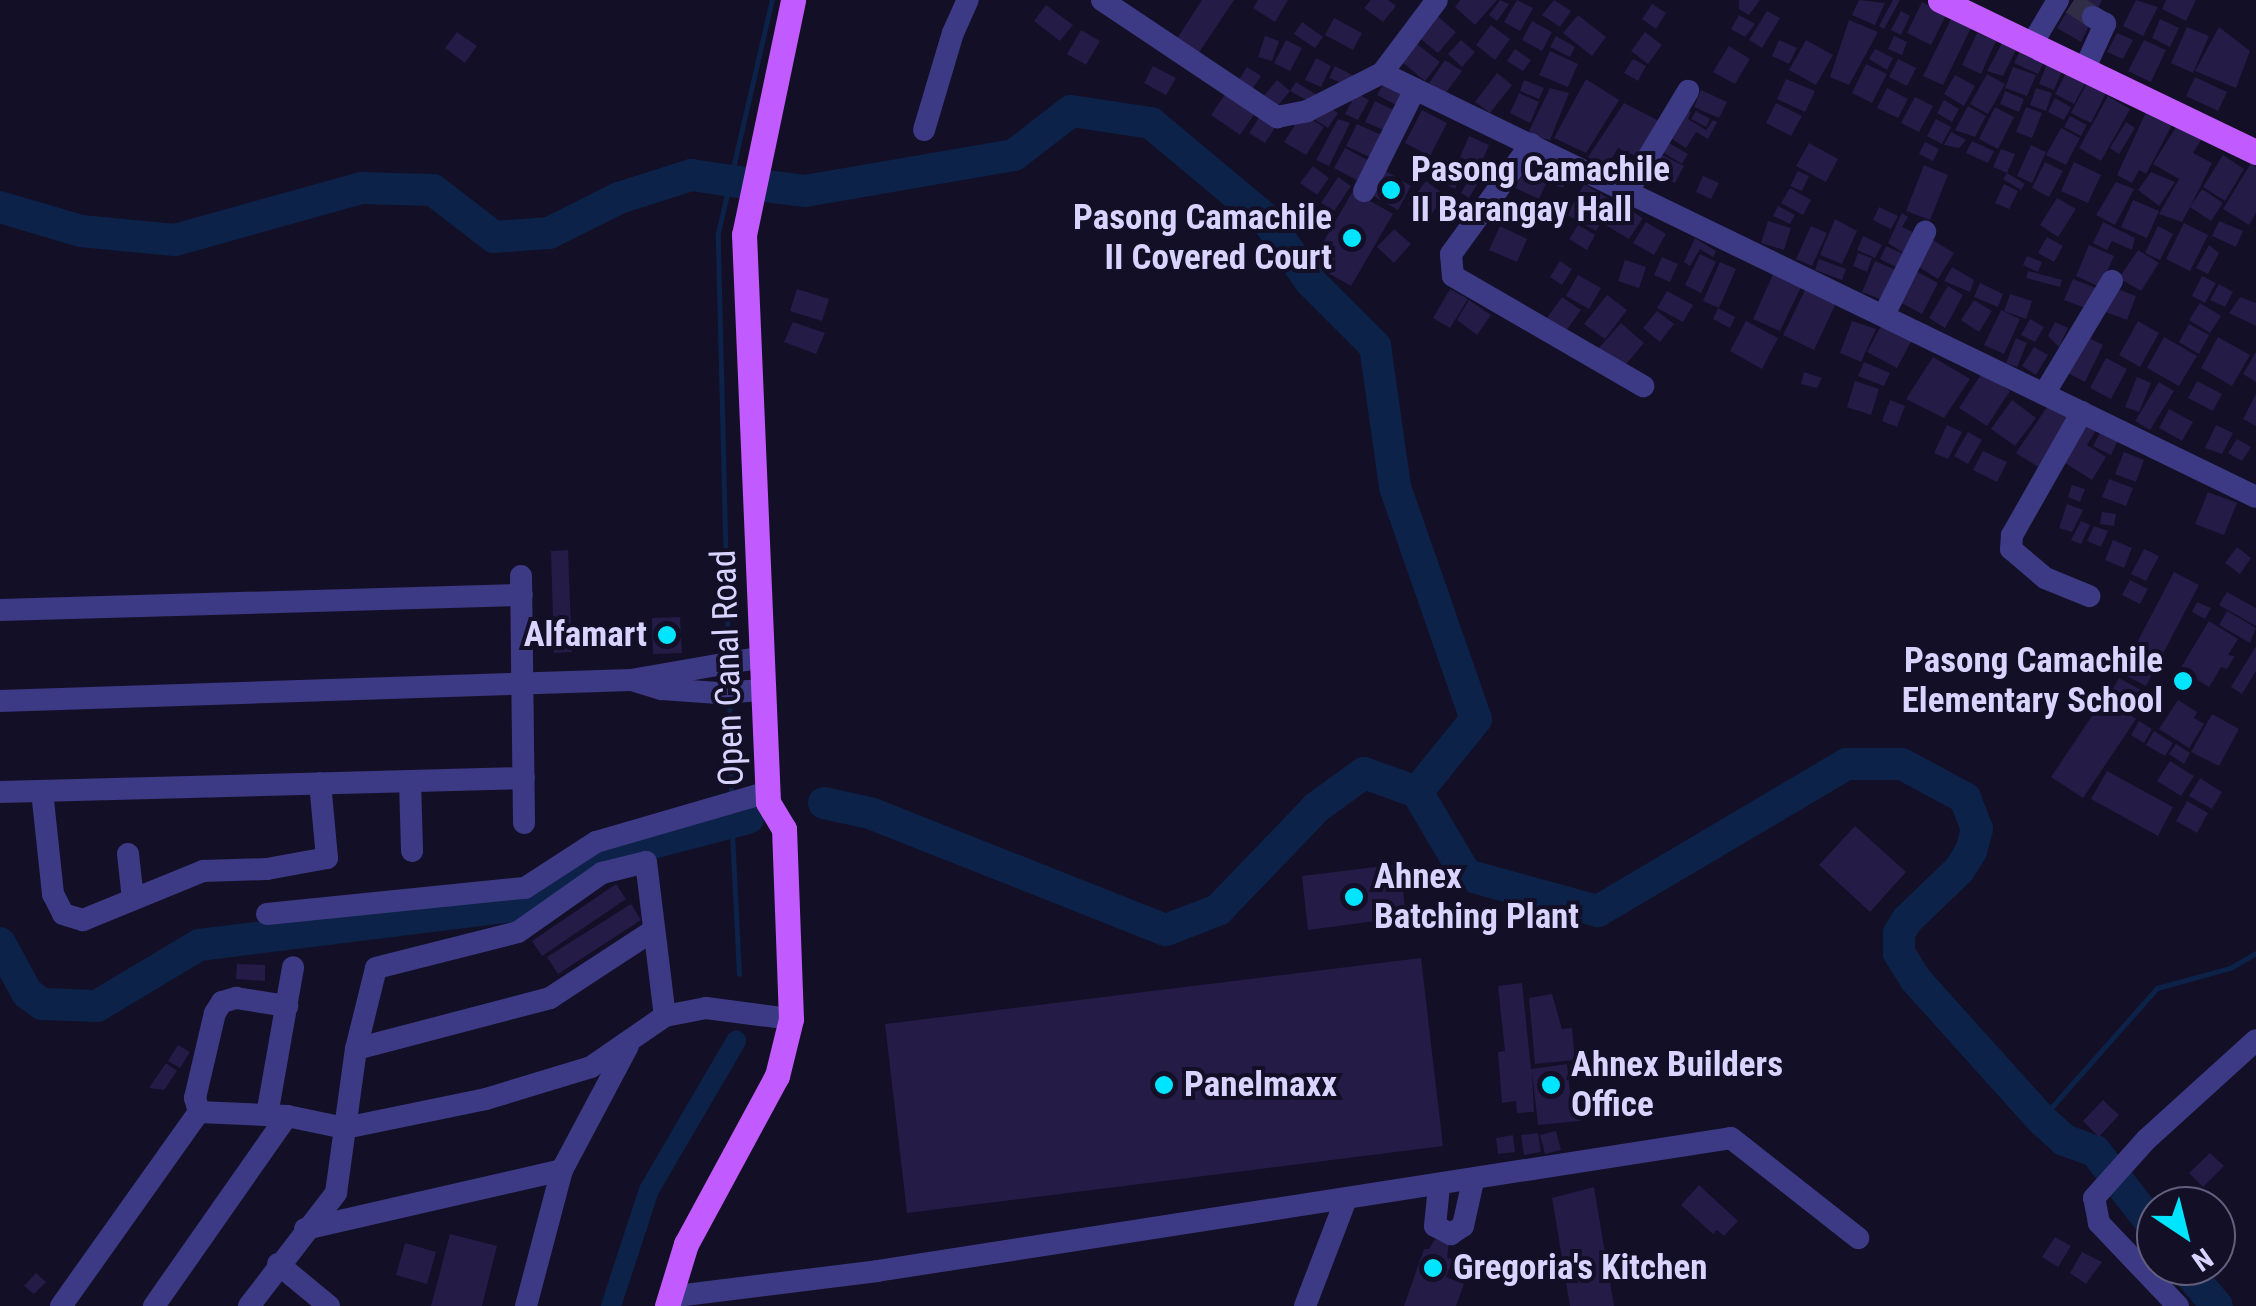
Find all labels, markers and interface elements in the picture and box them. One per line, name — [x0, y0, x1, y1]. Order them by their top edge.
place label: Pasong Camachile II Barangay Hall — [1411, 149, 1670, 231]
marker: Pasong Camachile II Barangay Hall — [1380, 179, 1402, 201]
place label: Pasong Camachile II Covered Court — [1073, 197, 1332, 279]
marker: Pasong Camachile II Covered Court — [1341, 227, 1363, 249]
street label: Open Canal Road — [703, 549, 753, 787]
place label: Alfamart — [524, 614, 647, 656]
marker: Alfamart — [656, 624, 678, 646]
place label: Pasong Camachile Elementary School — [1902, 640, 2163, 722]
marker: Pasong Camachile Elementary School — [2172, 670, 2194, 692]
place label: Ahnex Batching Plant — [1374, 856, 1579, 938]
marker: Ahnex Batching Plant — [1343, 886, 1365, 908]
place label: Ahnex Builders Office — [1571, 1044, 1783, 1126]
place label: Panelmaxx — [1184, 1064, 1337, 1106]
marker: Panelmaxx — [1153, 1074, 1175, 1096]
marker: Ahnex Builders Office — [1540, 1074, 1562, 1096]
north arrow — [2136, 1186, 2236, 1286]
text: N — [2186, 1241, 2219, 1278]
place label: Gregoria's Kitchen — [1453, 1247, 1707, 1289]
marker: Gregoria's Kitchen — [1422, 1257, 1444, 1279]

